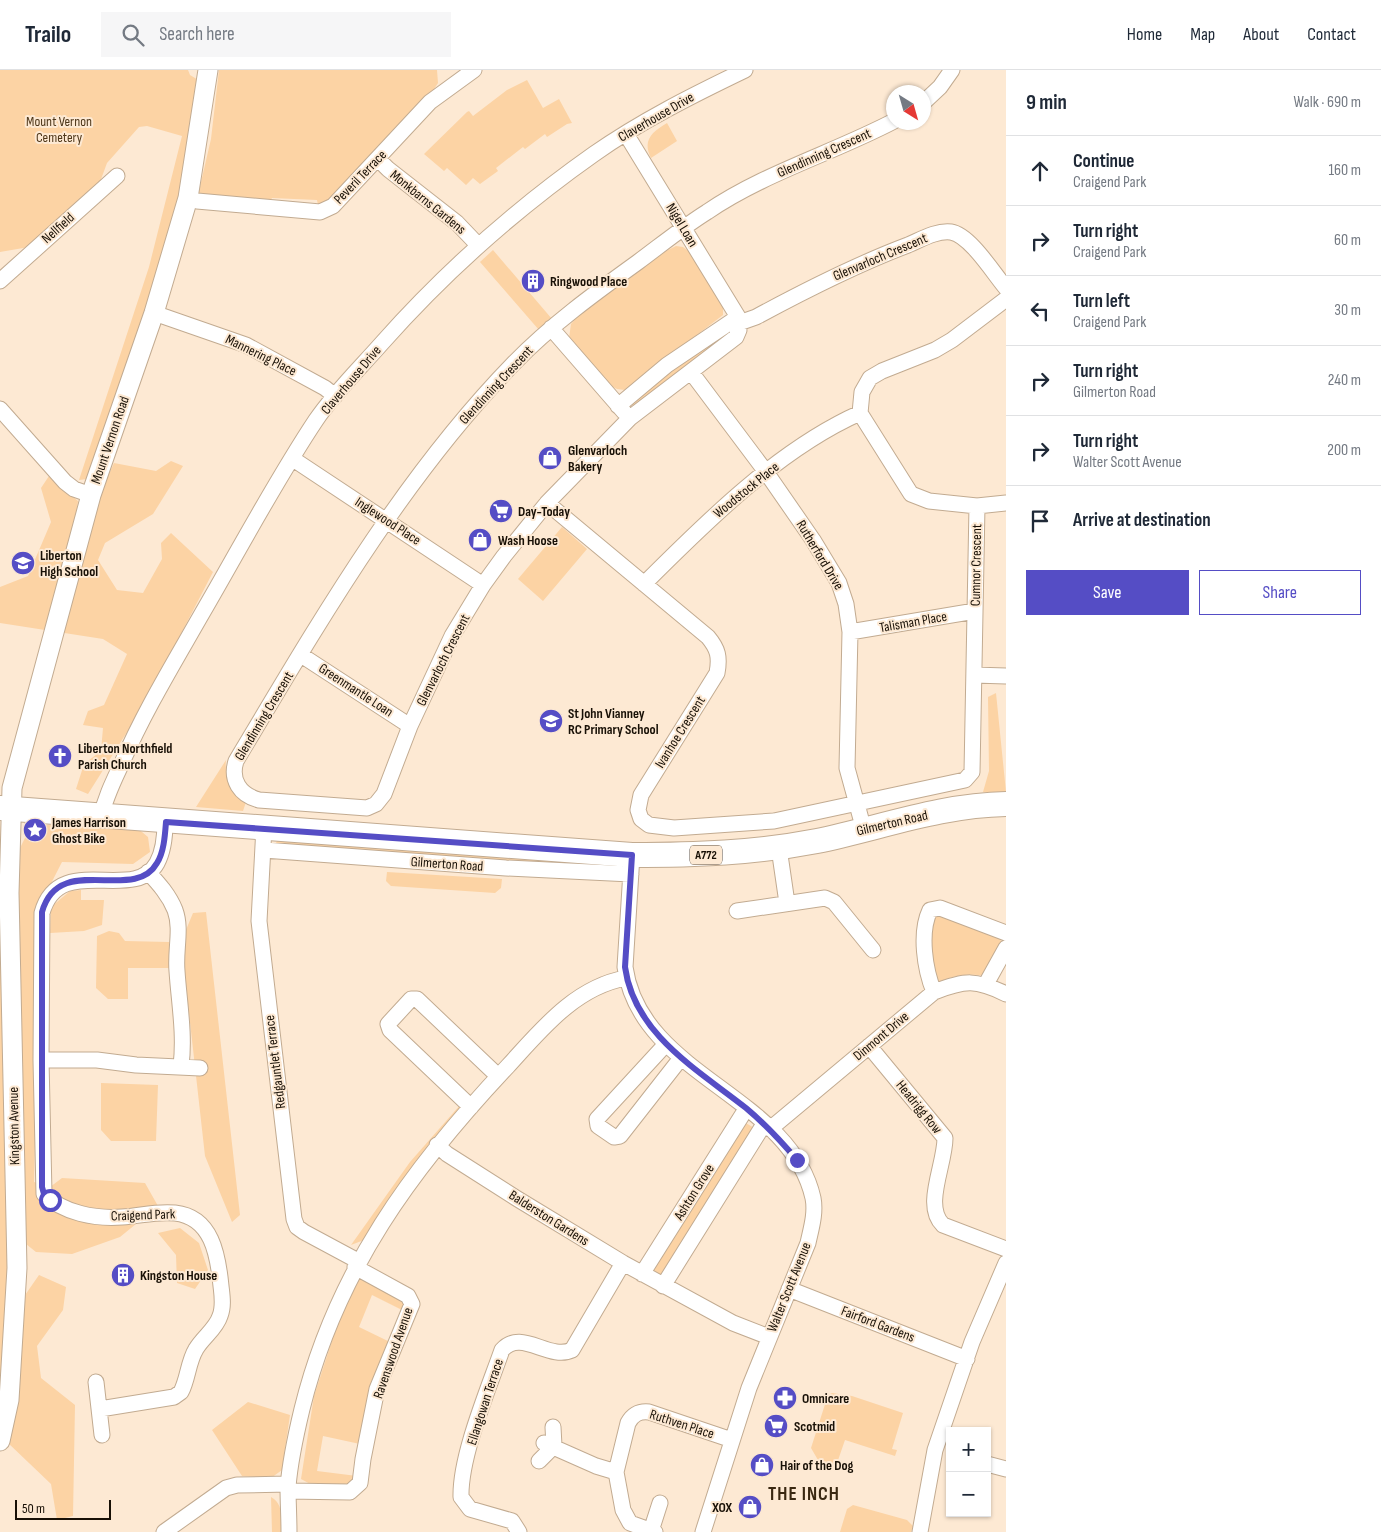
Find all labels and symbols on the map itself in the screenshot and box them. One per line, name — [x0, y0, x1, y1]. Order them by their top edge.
north arrow — [886, 85, 931, 130]
street label: Claverhouse Drive — [615, 88, 697, 146]
park label: Mount Vernon Cemetery — [26, 113, 92, 146]
street label: Glendinning Crescent — [775, 125, 873, 181]
street label: Peveril Terrace — [330, 146, 390, 208]
street label: Monkbarns Gardens — [387, 166, 469, 238]
street label: Nigel Loan — [662, 200, 702, 250]
street label: Nellfield — [38, 209, 78, 247]
street label: Glenvarloch Crescent — [830, 229, 930, 285]
building icon: Ringwood Place — [520, 268, 546, 294]
place label: Ringwood Place — [550, 273, 627, 290]
street label: Mannering Place — [223, 331, 299, 379]
street label: Claverhouse Drive — [317, 342, 385, 418]
street label: Glendinning Crescent — [455, 342, 537, 428]
street label: Mount Vernon Road — [87, 394, 133, 486]
place label: Glenvarloch Bakery — [568, 442, 627, 475]
shop icon: Glenvarloch Bakery — [537, 445, 563, 471]
street label: Woodstock Place — [710, 458, 782, 522]
street label: Inglewood Place — [352, 493, 424, 549]
supermarket icon: Day-Today — [488, 498, 514, 524]
place label: Day-Today — [518, 503, 570, 520]
street label: Rutherford Drive — [793, 517, 847, 593]
street label: Cumnor Crescent — [967, 524, 985, 606]
shop icon: Wash Hoose — [467, 527, 493, 553]
place label: Wash Hoose — [498, 532, 558, 549]
place label: Liberton High School — [40, 547, 98, 580]
school or university icon: Liberton High School — [10, 550, 36, 576]
street label: Talisman Place — [878, 608, 948, 636]
street label: Glenvarloch Crescent — [413, 611, 473, 709]
street label: Greenmantle Loan — [316, 660, 396, 720]
street label: Glendinning Crescent — [231, 668, 297, 764]
street label: Ivanhoe Crescent — [651, 693, 709, 771]
place label: St John Vianney RC Primary School — [568, 705, 659, 738]
school or university icon: St John Vianney RC Primary School — [538, 708, 564, 734]
place label: Liberton Northfield Parish Church — [78, 740, 172, 773]
church icon: Liberton Northfield Parish Church — [47, 743, 73, 769]
street label: Gilmerton Road — [855, 807, 929, 839]
place label: James Harrison Ghost Bike — [51, 814, 126, 847]
place icon: James Harrison Ghost Bike — [22, 817, 48, 843]
road number: A772 — [690, 846, 722, 864]
street label: Gilmerton Road — [410, 853, 484, 875]
street label: Dinmont Drive — [850, 1008, 912, 1064]
street label: Redgauntlet Terrace — [261, 1014, 289, 1110]
street label: Headrigg Row — [892, 1077, 946, 1137]
street label: Kingston Avenue — [5, 1087, 23, 1165]
route end — [786, 1149, 809, 1172]
street label: Ashton Grove — [670, 1161, 718, 1224]
street label: Balderston Gardens — [506, 1187, 592, 1249]
route start — [39, 1189, 62, 1212]
street label: Craigend Park — [111, 1205, 176, 1225]
street label: Walter Scott Avenue — [763, 1240, 815, 1334]
building icon: Kingston House — [110, 1262, 136, 1288]
place label: Kingston House — [140, 1267, 217, 1284]
street label: Fairford Gardens — [839, 1302, 917, 1346]
street label: Ravenswood Avenue — [369, 1305, 417, 1401]
street label: Ellangowan Terrace — [463, 1357, 507, 1447]
pharmacy icon: Omnicare — [772, 1385, 798, 1411]
place label: Omnicare — [802, 1390, 849, 1407]
street label: Ruthven Place — [648, 1406, 716, 1442]
supermarket icon: Scotmid — [763, 1413, 789, 1439]
place label: Scotmid — [794, 1418, 835, 1435]
shop icon: Hair of the Dog — [749, 1452, 775, 1478]
place label: Hair of the Dog — [780, 1457, 853, 1474]
district label: THE INCH — [768, 1483, 840, 1506]
shop icon: XOX — [737, 1494, 763, 1520]
scale bar — [15, 1497, 111, 1520]
place label: XOX — [711, 1499, 732, 1516]

